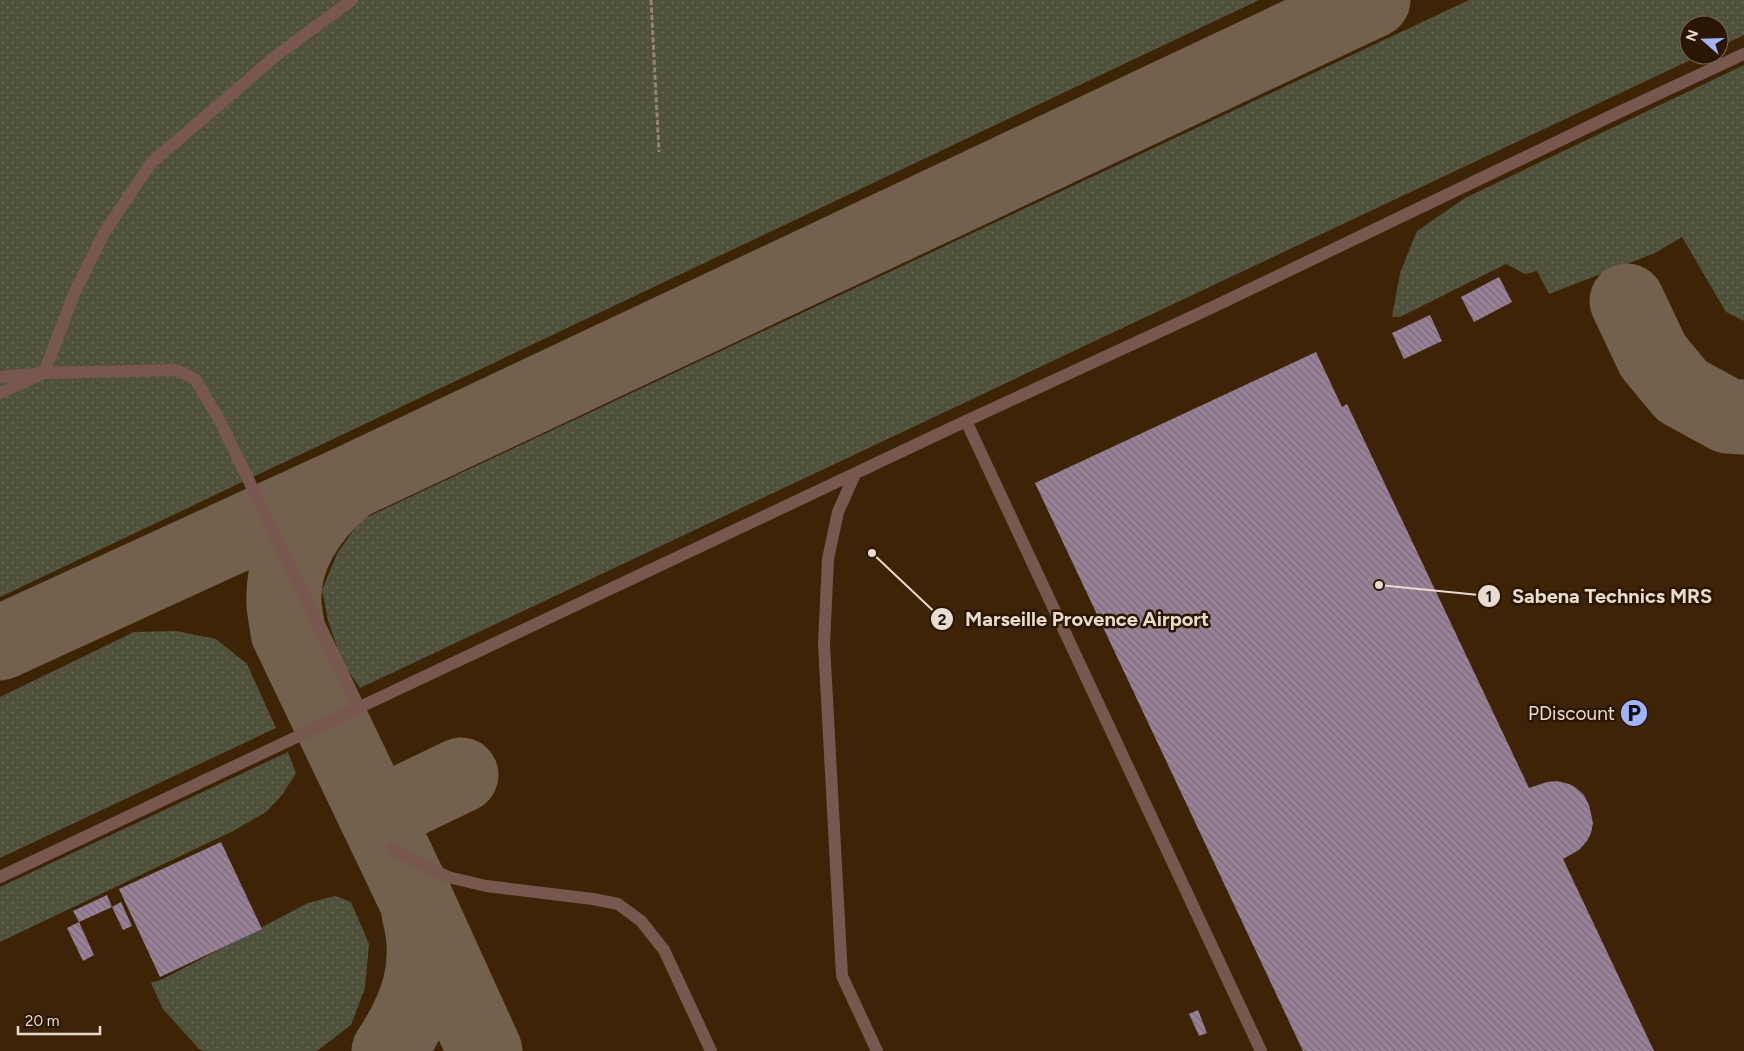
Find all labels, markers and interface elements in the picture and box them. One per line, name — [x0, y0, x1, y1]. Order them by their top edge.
north arrow — [1679, 15, 1729, 65]
text: N — [1682, 28, 1702, 44]
callout: Sabena Technics MRS — [1477, 579, 1722, 614]
text: Sabena Technics MRS — [1512, 584, 1712, 608]
text: 1 — [1486, 588, 1492, 606]
callout: Marseille Provence Airport — [930, 602, 1219, 637]
text: Marseille Provence Airport — [965, 607, 1209, 631]
text: 2 — [938, 611, 947, 629]
parking icon: PDiscount — [1619, 698, 1649, 728]
place label: PDiscount — [1528, 702, 1615, 725]
scale bar — [18, 1004, 100, 1036]
text: 20 m — [25, 1012, 59, 1030]

